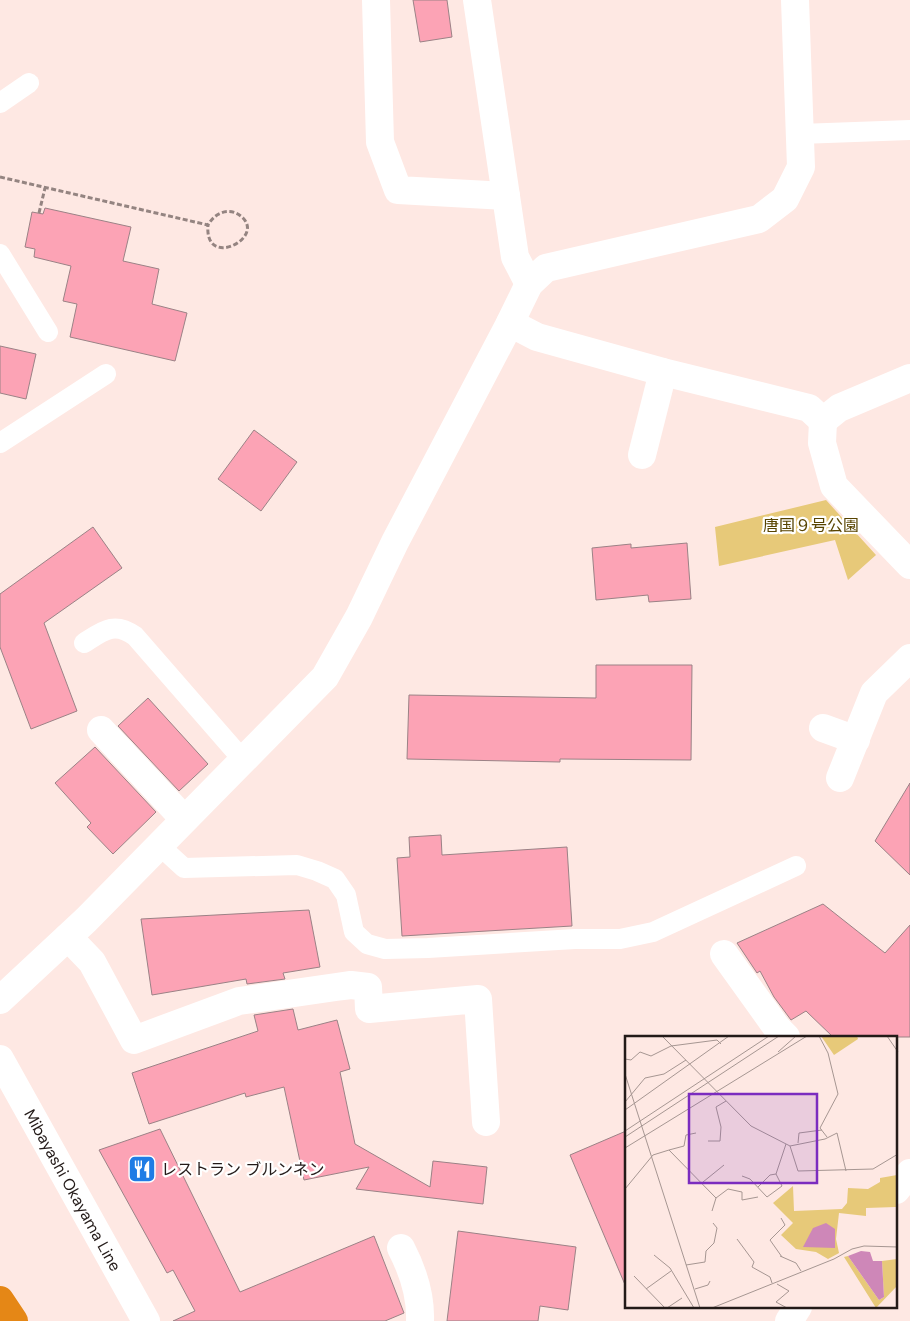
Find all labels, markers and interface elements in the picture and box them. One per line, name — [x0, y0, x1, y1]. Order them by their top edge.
park label: 唐国９号公園 — [763, 515, 859, 536]
inset map — [625, 1036, 898, 1308]
street label: Mibayashi Okayama Line — [19, 1106, 126, 1275]
restaurant icon: レストラン ブルンネン — [127, 1154, 157, 1184]
place label: レストラン ブルンネン — [161, 1159, 325, 1180]

